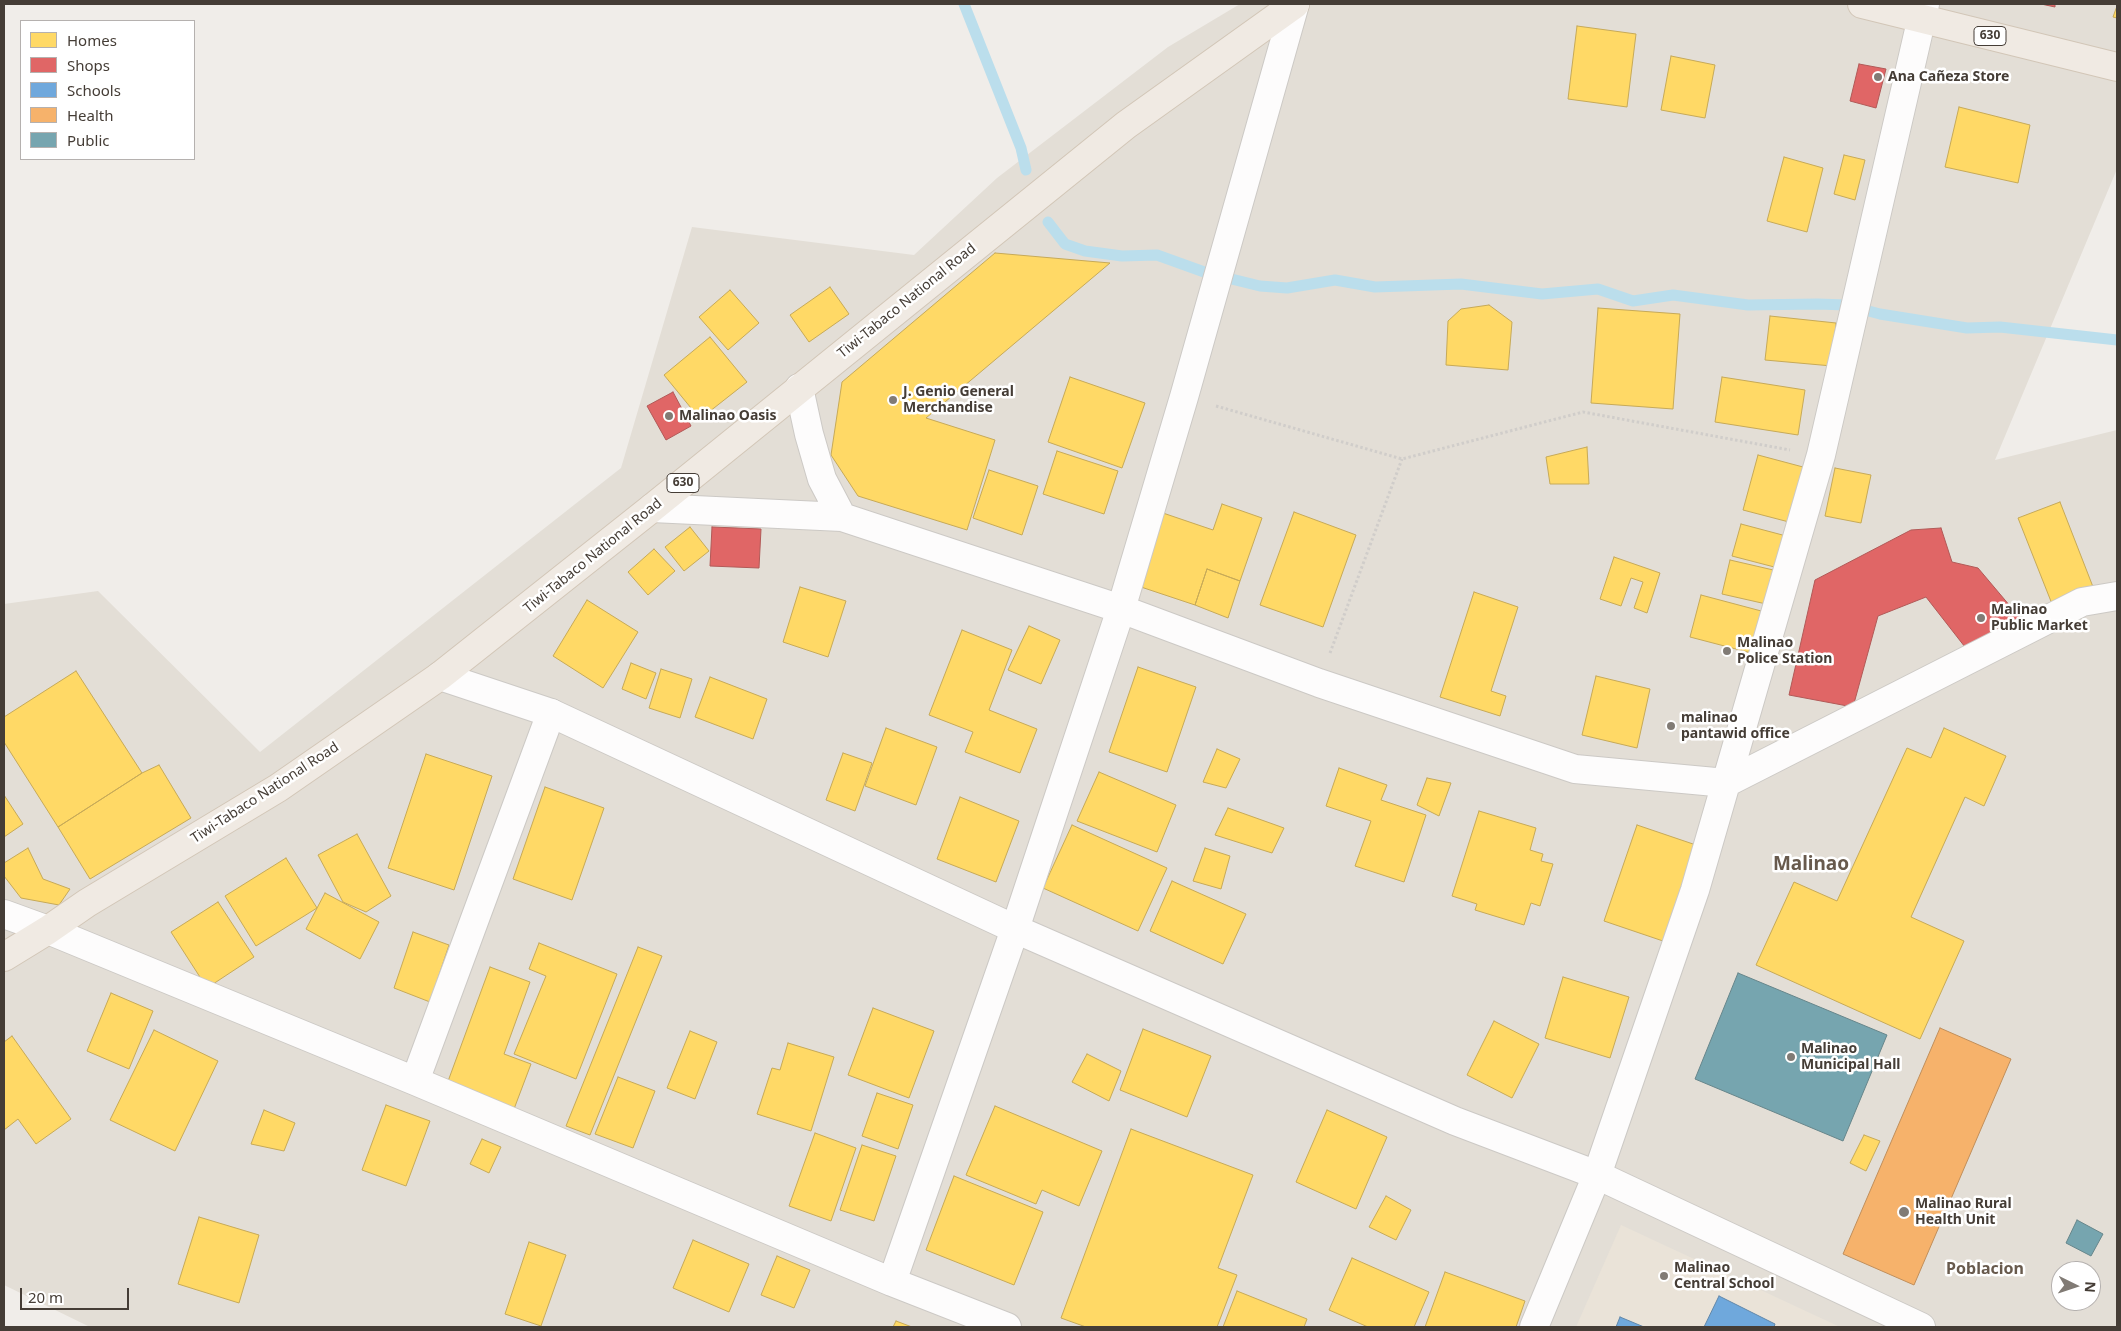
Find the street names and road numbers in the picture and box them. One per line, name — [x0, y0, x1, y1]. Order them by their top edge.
road number: 630 — [1974, 27, 2006, 46]
street label: Tiwi-Tabaco National Road — [835, 240, 979, 362]
road number: 630 — [667, 473, 699, 492]
street label: Tiwi-Tabaco National Road — [521, 495, 665, 617]
street label: Tiwi-Tabaco National Road — [188, 739, 342, 847]

